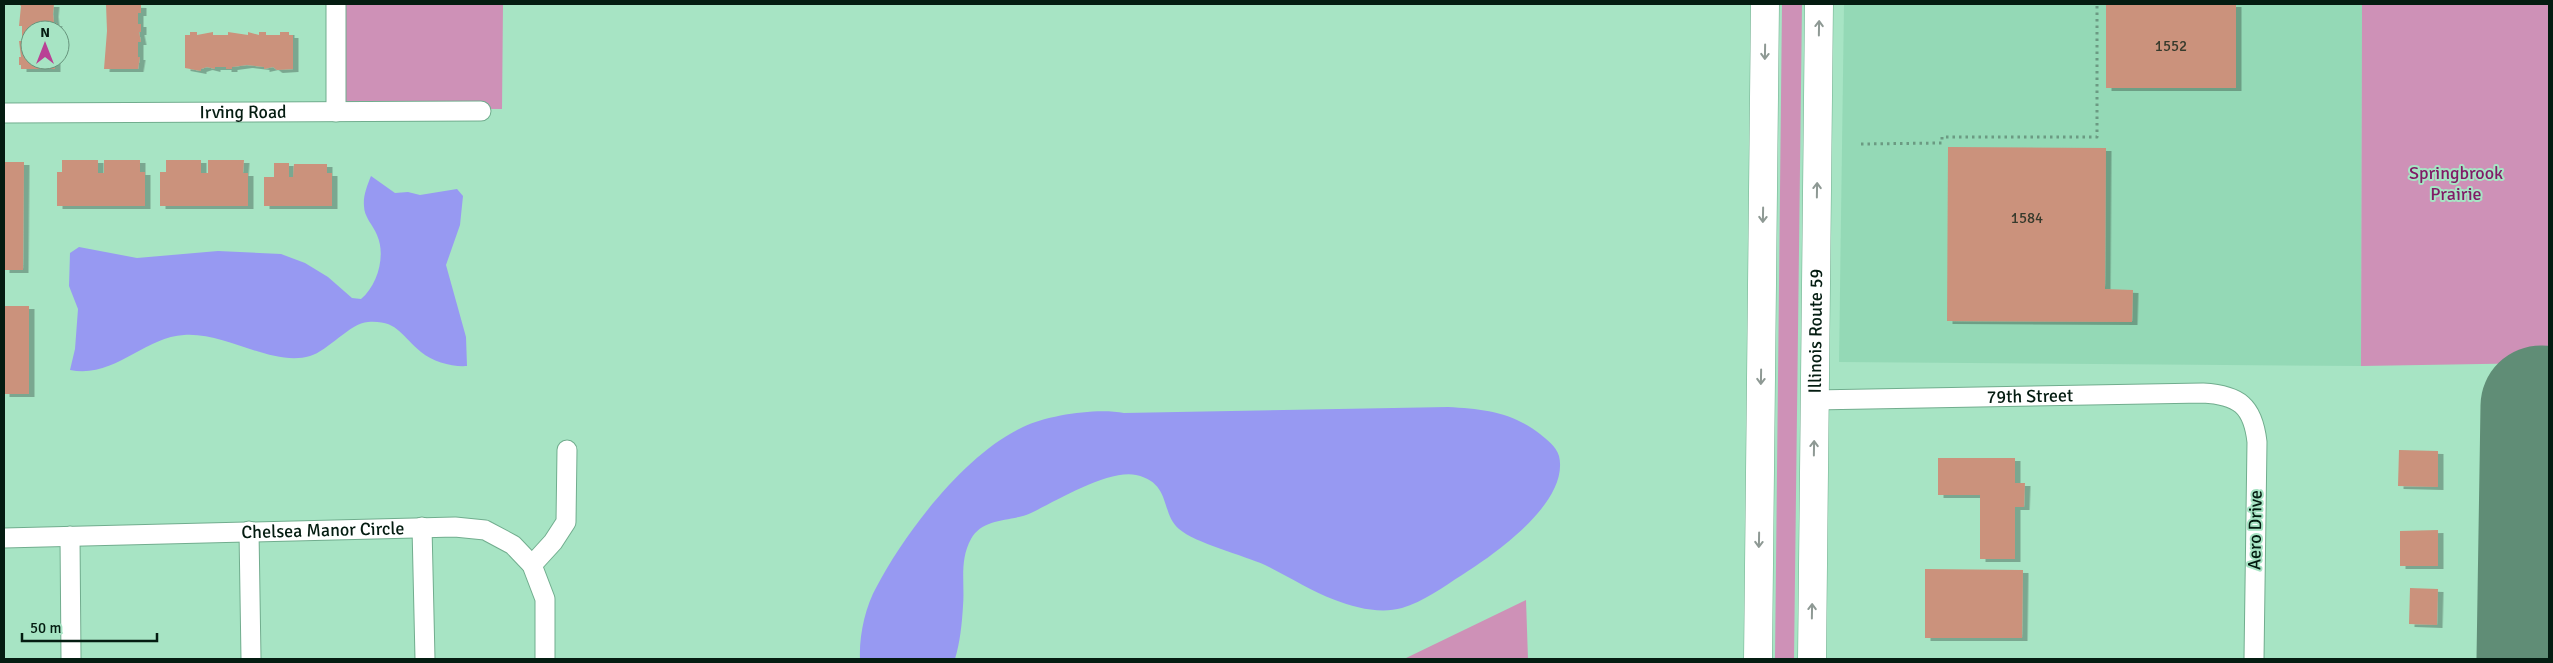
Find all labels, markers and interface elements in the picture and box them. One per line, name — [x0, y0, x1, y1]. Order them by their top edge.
north arrow — [20, 20, 70, 70]
one-way arrow — [1814, 20, 1824, 36]
text: N — [40, 24, 50, 41]
house number: 1552 — [2155, 37, 2187, 55]
one-way arrow — [1760, 44, 1770, 60]
street label: Irving Road — [199, 101, 287, 123]
park label: Springbrook Prairie — [2409, 162, 2503, 205]
one-way arrow — [1812, 182, 1822, 198]
one-way arrow — [1758, 206, 1768, 223]
house number: 1584 — [2011, 209, 2043, 227]
street label: Illinois Route 59 — [1804, 268, 1827, 394]
one-way arrow — [1756, 369, 1766, 385]
street label: 79th Street — [1987, 384, 2073, 408]
one-way arrow — [1809, 440, 1819, 456]
street label: Aero Drive — [2243, 490, 2267, 570]
street label: Chelsea Manor Circle — [241, 517, 405, 543]
one-way arrow — [1754, 532, 1764, 548]
one-way arrow — [1807, 603, 1817, 619]
scale bar — [22, 610, 158, 642]
text: 50 m — [30, 619, 61, 637]

